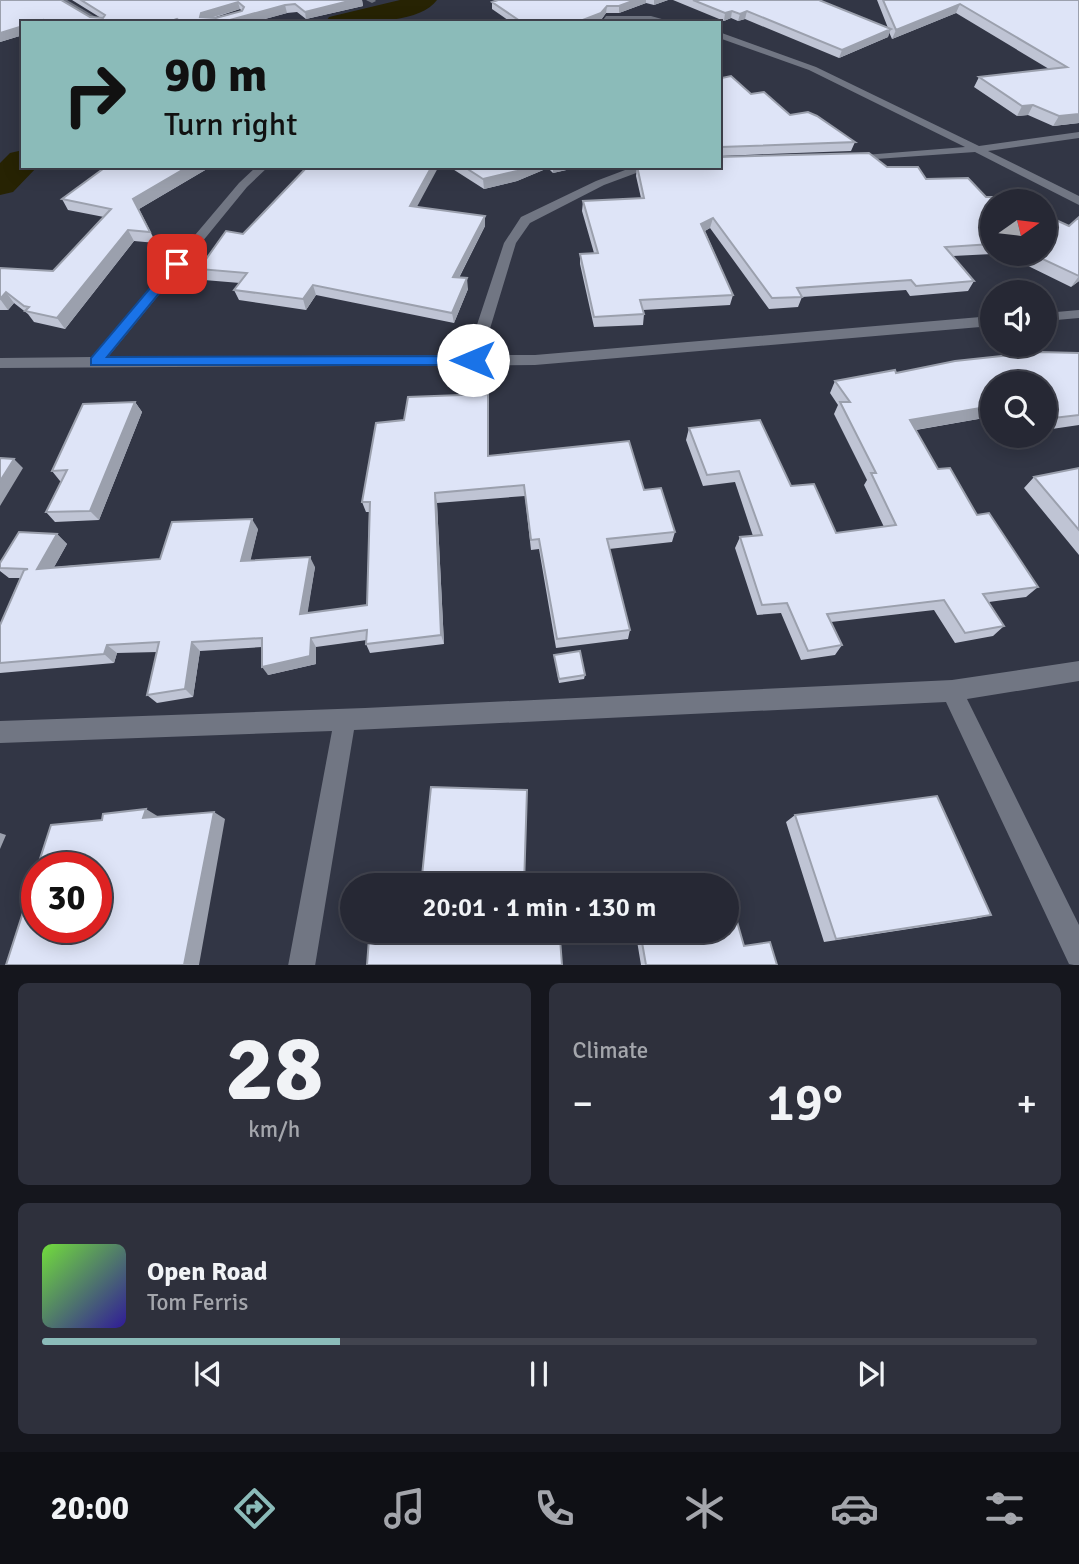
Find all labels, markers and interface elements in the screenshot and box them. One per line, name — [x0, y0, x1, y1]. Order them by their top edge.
text: 90 m — [164, 45, 267, 105]
icon: right — [49, 49, 140, 140]
text: Turn right — [164, 105, 297, 144]
north arrow — [980, 189, 1057, 266]
map controls — [980, 189, 1057, 448]
pin — [147, 234, 207, 294]
icon: arrive — [158, 245, 196, 283]
button: sound — [980, 280, 1057, 357]
position arrow — [436, 323, 510, 397]
button: search — [980, 371, 1057, 448]
speed limit sign: 30 — [21, 852, 112, 943]
text: 20:01 · 1 min · 130 m — [423, 892, 656, 924]
text: 28 — [225, 1013, 323, 1126]
text: Climate — [573, 1036, 648, 1065]
text: 19° — [767, 1071, 843, 1135]
text: − — [573, 1080, 593, 1127]
text: + — [1016, 1080, 1037, 1127]
text: km/h — [248, 1115, 300, 1144]
text: Open Road — [147, 1256, 268, 1288]
text: Tom Ferris — [147, 1288, 248, 1317]
icon: previous — [189, 1355, 227, 1393]
icon: pause — [520, 1355, 558, 1393]
icon: next — [852, 1355, 890, 1393]
icon: directions — [230, 1484, 279, 1533]
icon: music — [380, 1484, 429, 1533]
icon: phone — [530, 1484, 579, 1533]
icon: climate — [680, 1484, 729, 1533]
icon: car — [830, 1484, 879, 1533]
icon: filters — [980, 1484, 1029, 1533]
text: 20:00 — [50, 1489, 129, 1528]

